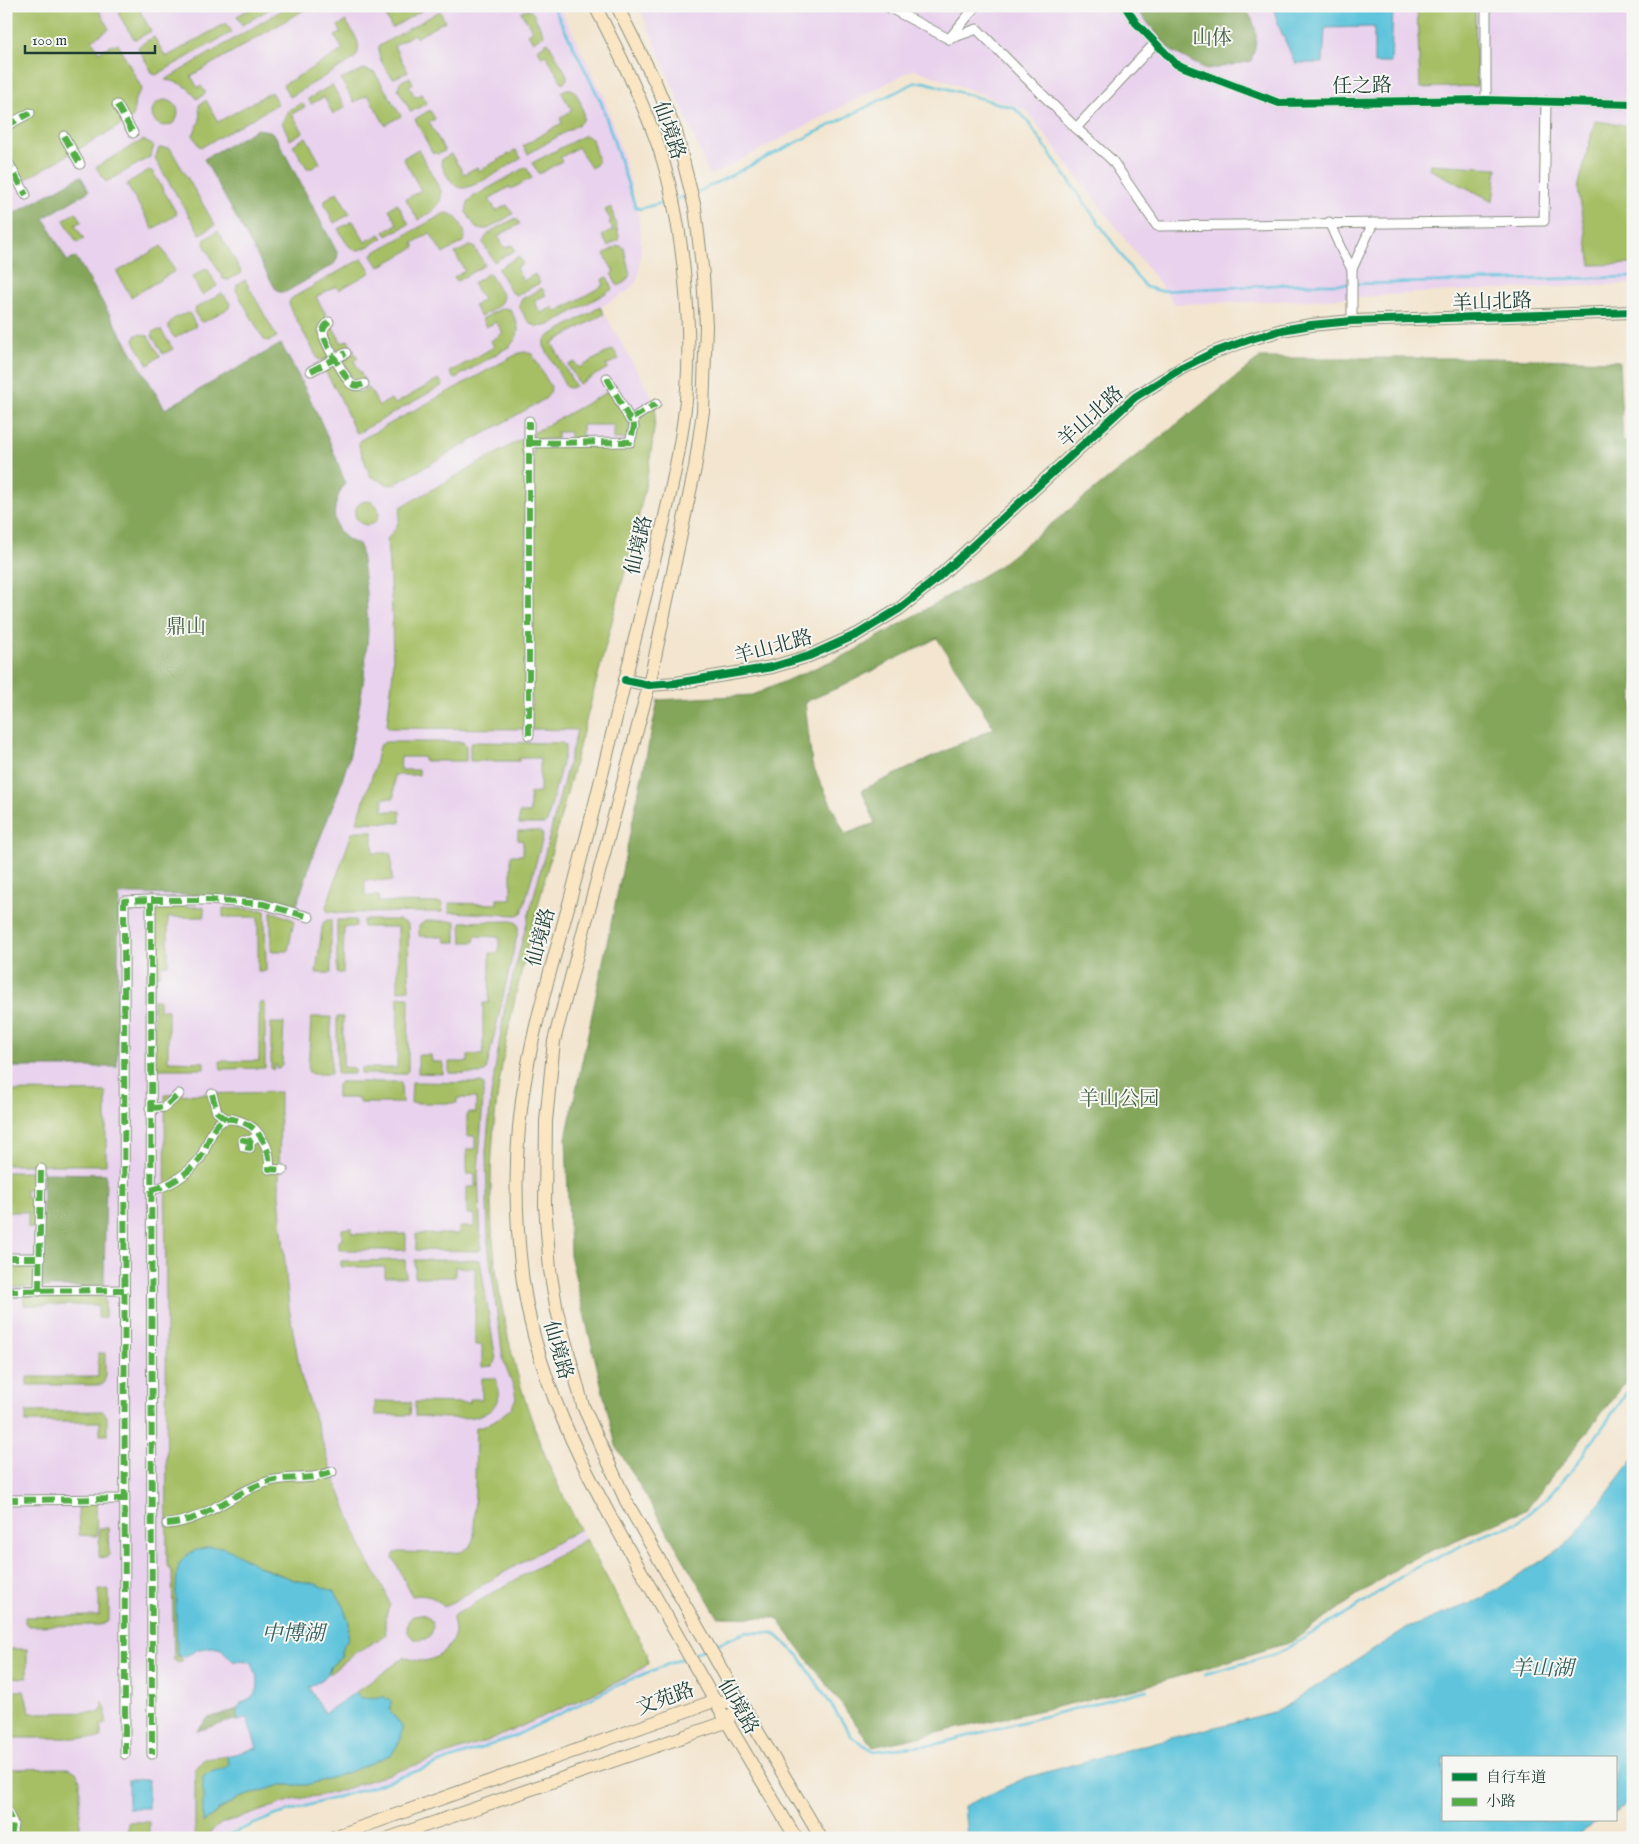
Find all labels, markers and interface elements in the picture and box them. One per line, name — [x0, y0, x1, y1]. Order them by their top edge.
scale bar — [25, 22, 155, 54]
park label: 山体 — [1192, 26, 1232, 51]
text: 100 m — [32, 31, 68, 50]
street label: 任之路 — [1332, 73, 1392, 100]
street label: 仙境路 — [647, 98, 690, 163]
street label: 羊山北路 — [1452, 289, 1532, 316]
street label: 羊山北路 — [1053, 381, 1129, 453]
street label: 仙境路 — [621, 513, 658, 577]
park label: 鼎山 — [166, 615, 206, 640]
street label: 羊山北路 — [732, 625, 815, 670]
street label: 仙境路 — [522, 905, 561, 970]
park label: 羊山公园 — [1079, 1087, 1159, 1112]
street label: 仙境路 — [537, 1318, 578, 1383]
water label: 中博湖 — [262, 1621, 328, 1648]
water label: 羊山湖 — [1511, 1656, 1577, 1683]
street label: 仙境路 — [712, 1675, 764, 1739]
street label: 文苑路 — [633, 1677, 698, 1721]
legend — [1442, 1756, 1616, 1822]
text: 自行车道 — [1486, 1768, 1546, 1787]
text: 小路 — [1486, 1792, 1516, 1811]

